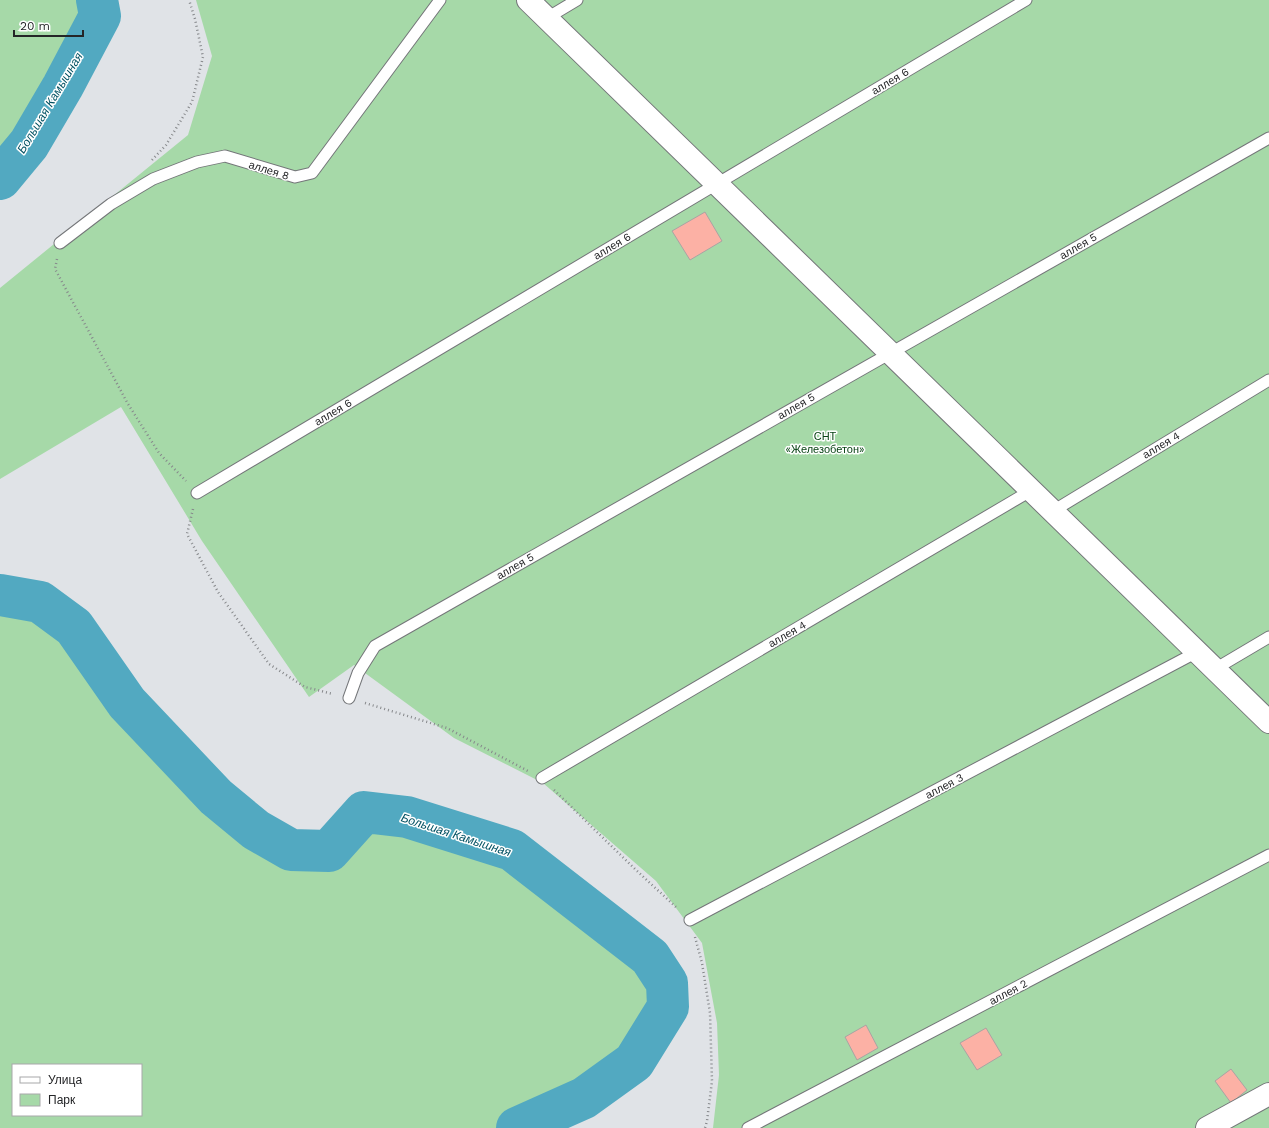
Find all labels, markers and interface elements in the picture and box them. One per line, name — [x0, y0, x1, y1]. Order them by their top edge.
scale bar — [14, 12, 83, 38]
text: 20 m — [20, 19, 50, 33]
water label: Большая Камышная — [14, 50, 86, 156]
street label: аллея 6 — [869, 65, 912, 98]
street label: аллея 8 — [247, 158, 291, 183]
street label: аллея 6 — [591, 230, 634, 263]
street label: аллея 5 — [1057, 231, 1099, 262]
street label: аллея 5 — [775, 391, 817, 422]
street label: аллея 6 — [312, 396, 355, 429]
street label: аллея 4 — [1140, 429, 1183, 462]
park label: СНТ «Железобетон» — [786, 430, 865, 456]
street label: аллея 5 — [494, 551, 536, 582]
street label: аллея 4 — [766, 618, 809, 650]
street label: аллея 3 — [923, 771, 965, 802]
water label: Большая Камышная — [399, 811, 513, 860]
street label: аллея 2 — [987, 977, 1029, 1008]
legend — [12, 1064, 142, 1116]
text: Улица — [48, 1073, 82, 1087]
text: Парк — [48, 1093, 76, 1107]

